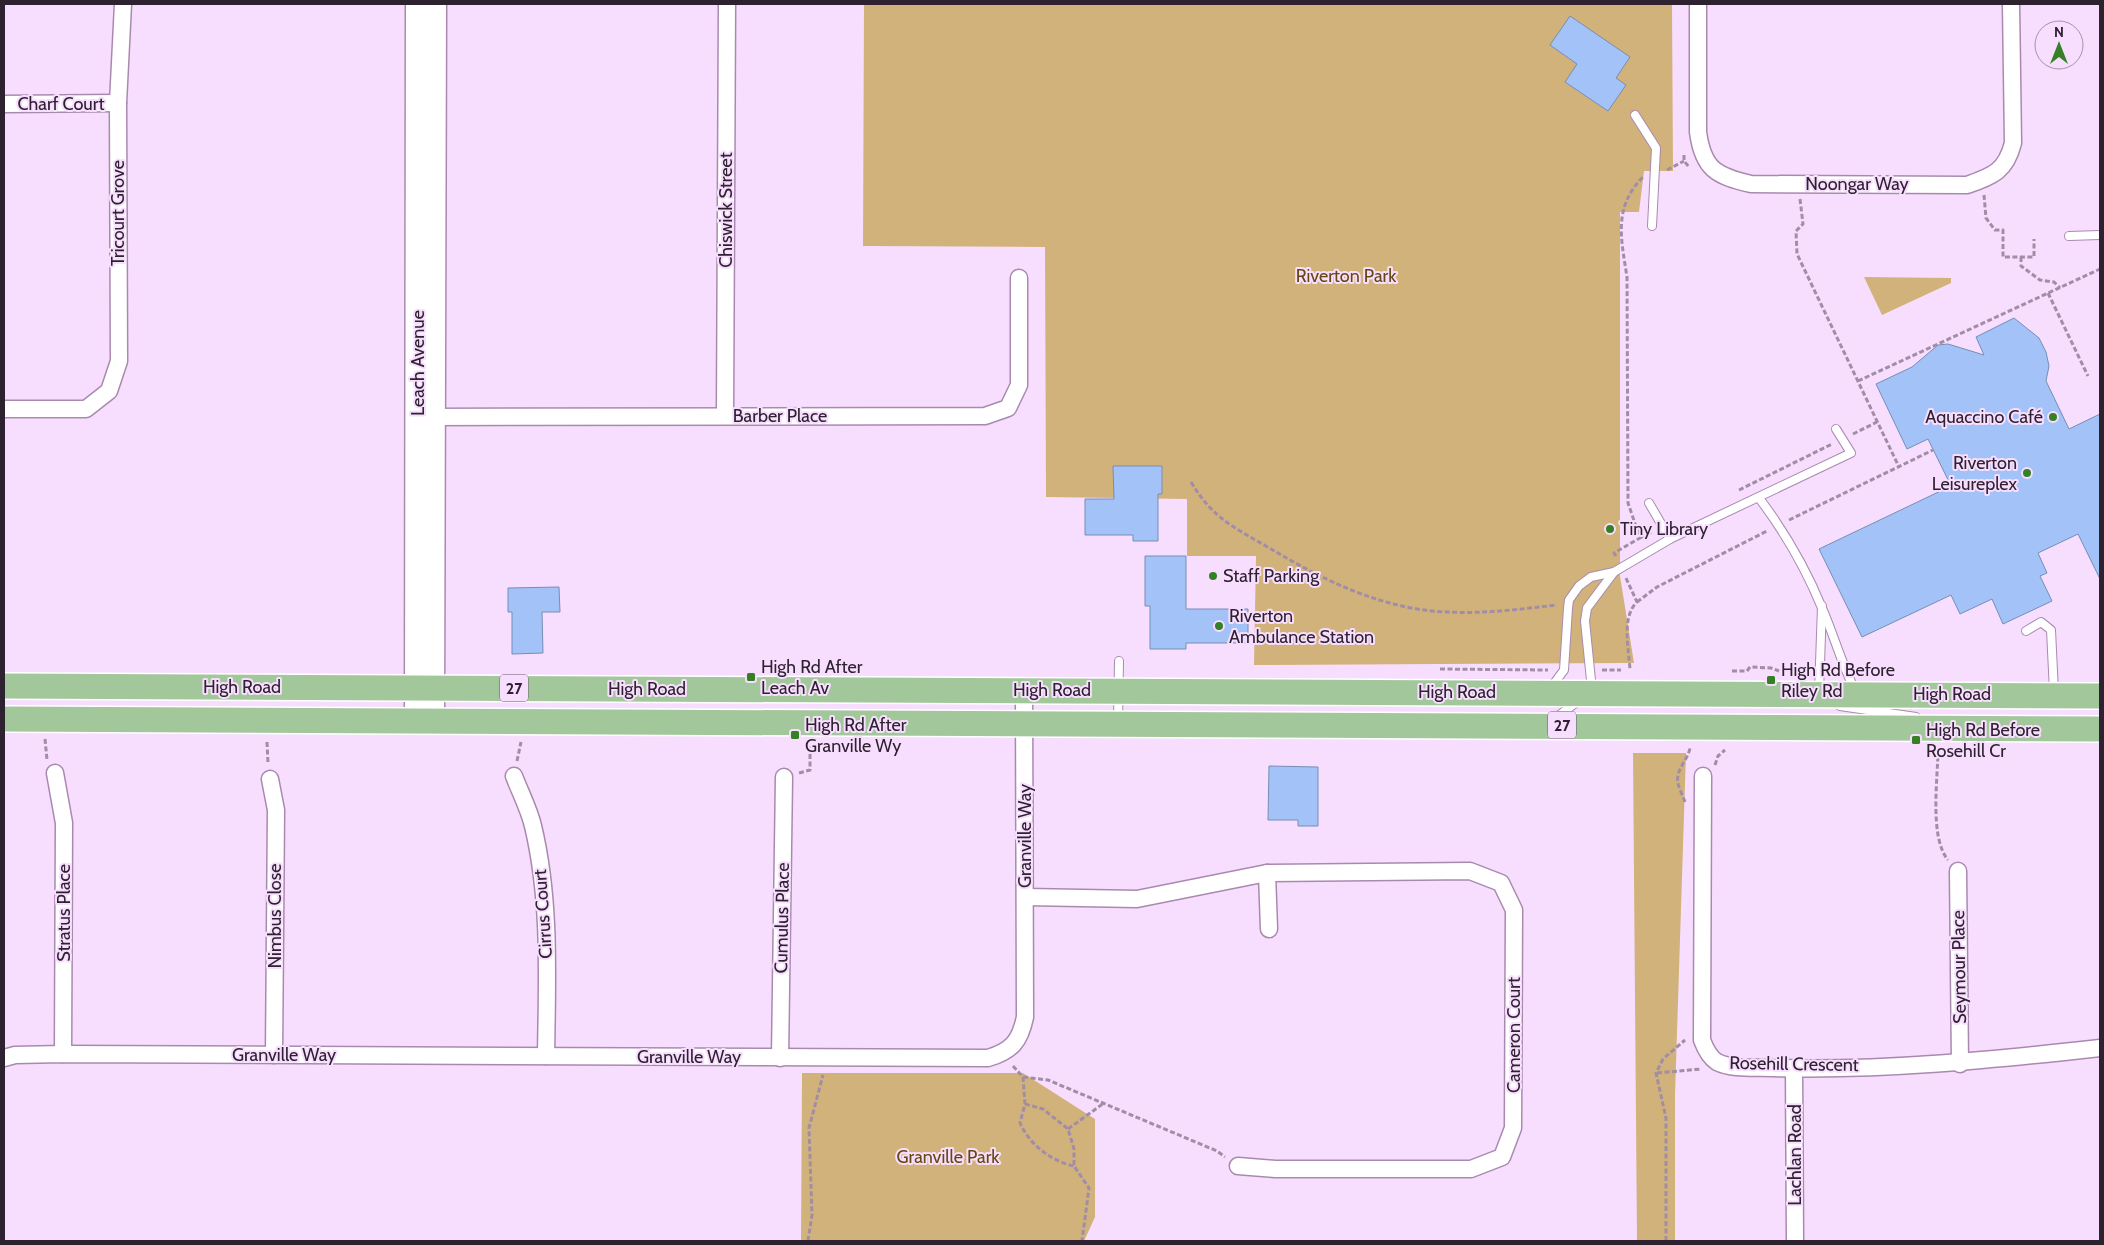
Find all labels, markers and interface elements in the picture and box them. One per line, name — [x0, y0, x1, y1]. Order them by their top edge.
north arrow — [2034, 20, 2084, 70]
text: N — [2054, 23, 2064, 41]
street label: Charf Court — [17, 93, 105, 115]
street label: Chiswick Street — [715, 152, 737, 268]
street label: Tricourt Grove — [107, 160, 129, 266]
street label: Noongar Way — [1805, 173, 1909, 195]
park label: Riverton Park — [1296, 265, 1397, 287]
street label: Leach Avenue — [407, 310, 429, 416]
street label: Barber Place — [733, 405, 827, 427]
place label: Aquaccino Café — [1925, 406, 2043, 428]
marker: Aquaccino Café — [2047, 411, 2059, 423]
place label: Riverton Leisureplex — [1932, 452, 2017, 495]
marker: Riverton Leisureplex — [2021, 467, 2033, 479]
place label: Tiny Library — [1620, 518, 1708, 540]
marker: Tiny Library — [1604, 523, 1616, 535]
place label: Staff Parking — [1223, 565, 1320, 587]
marker: Staff Parking — [1207, 570, 1219, 582]
place label: Riverton Ambulance Station — [1229, 605, 1374, 648]
marker: Riverton Ambulance Station — [1213, 620, 1225, 632]
place label: High Rd After Leach Av — [761, 656, 863, 699]
place label: High Rd Before Riley Rd — [1781, 659, 1895, 702]
marker: High Rd After Leach Av — [745, 671, 757, 683]
road number: 27 — [500, 674, 528, 701]
marker: High Rd Before Riley Rd — [1765, 674, 1777, 686]
street label: High Road — [203, 676, 281, 698]
street label: High Road — [608, 678, 686, 700]
street label: High Road — [1013, 679, 1091, 701]
street label: High Road — [1418, 681, 1496, 703]
street label: High Road — [1913, 683, 1991, 705]
road number: 27 — [1548, 712, 1576, 738]
place label: High Rd After Granville Wy — [805, 714, 907, 757]
place label: High Rd Before Rosehill Cr — [1926, 719, 2040, 762]
marker: High Rd After Granville Wy — [789, 729, 801, 741]
marker: High Rd Before Rosehill Cr — [1910, 734, 1922, 746]
street label: Granville Way — [1014, 784, 1036, 888]
street label: Cumulus Place — [770, 862, 794, 974]
street label: Stratus Place — [53, 864, 75, 962]
street label: Nimbus Close — [264, 864, 286, 968]
street label: Cirrus Court — [529, 868, 557, 960]
street label: Seymour Place — [1947, 910, 1971, 1024]
street label: Cameron Court — [1503, 977, 1525, 1093]
street label: Granville Way — [232, 1044, 336, 1066]
street label: Granville Way — [637, 1046, 741, 1068]
street label: Rosehill Crescent — [1729, 1052, 1859, 1076]
street label: Lachlan Road — [1784, 1104, 1806, 1206]
park label: Granville Park — [897, 1146, 1000, 1168]

